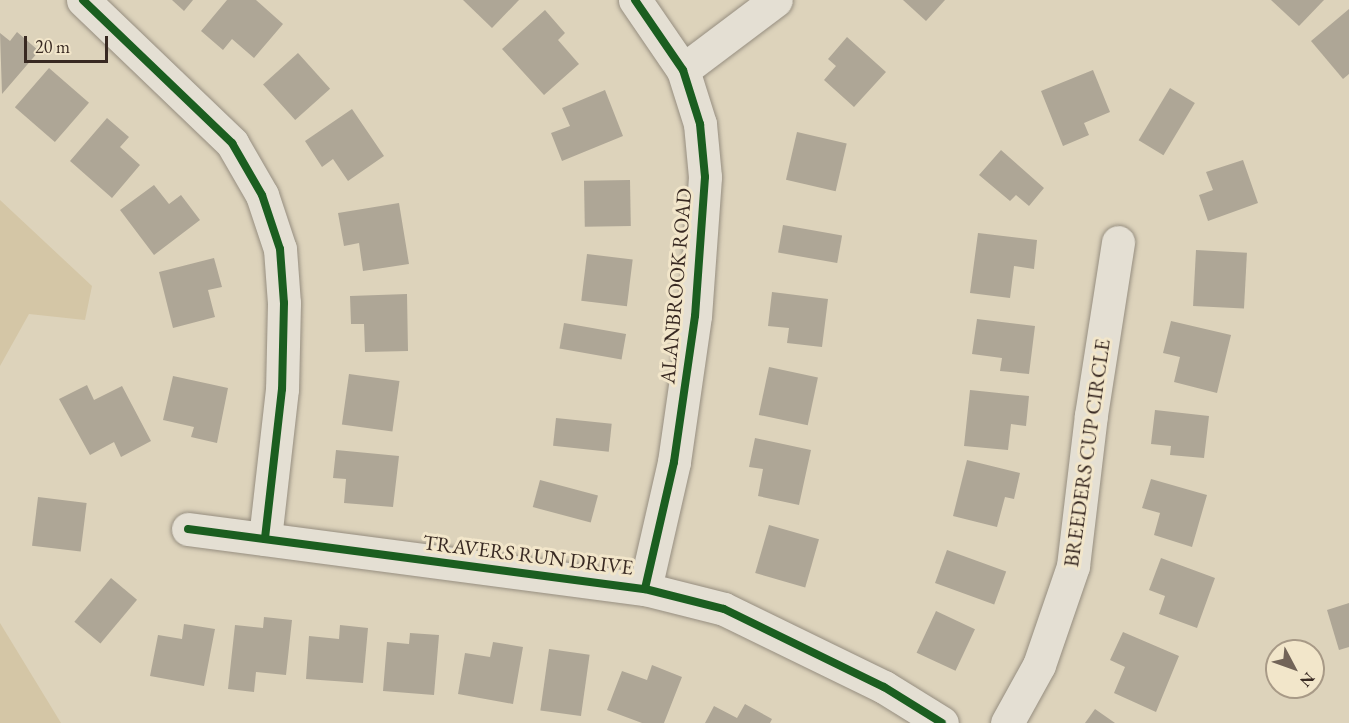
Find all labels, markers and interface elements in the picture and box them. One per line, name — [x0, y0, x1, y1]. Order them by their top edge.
scale bar — [27, 24, 111, 62]
text: 20 m — [35, 35, 70, 58]
street label: ALANBROOK ROAD — [655, 187, 697, 385]
street label: BREEDERS CUP CIRCLE — [1059, 337, 1115, 569]
street label: TRAVERS RUN DRIVE — [421, 530, 635, 580]
north arrow — [1265, 639, 1325, 699]
text: N — [1295, 668, 1320, 692]

